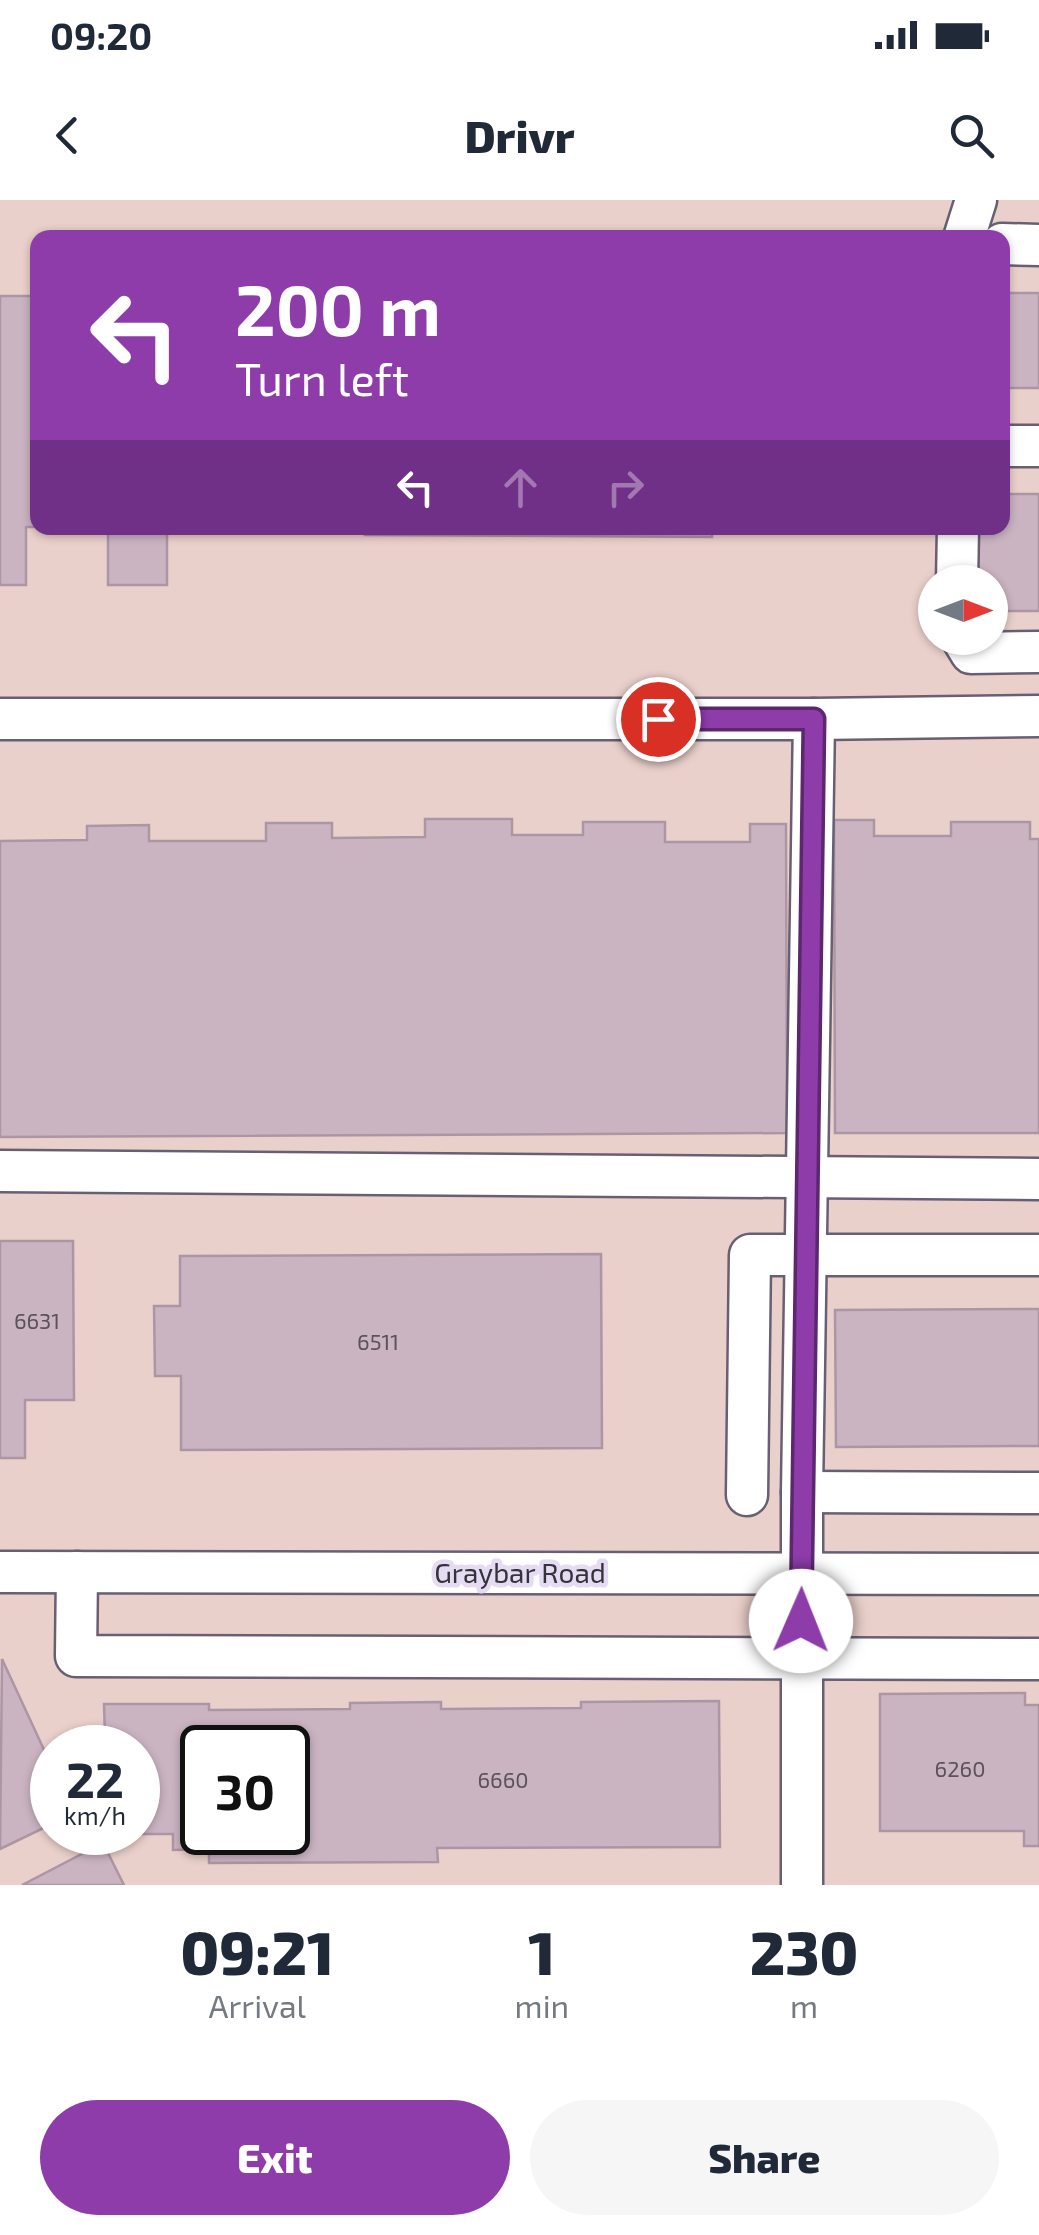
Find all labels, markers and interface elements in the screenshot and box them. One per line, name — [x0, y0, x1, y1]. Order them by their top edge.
text: 09:20 — [50, 12, 152, 58]
icon: back — [40, 108, 95, 163]
text: Drivr — [464, 108, 575, 162]
icon: search — [944, 108, 999, 163]
text: 200 m — [235, 266, 441, 350]
icon: left — [70, 270, 200, 400]
text: Turn left — [235, 351, 409, 405]
icon: left — [388, 460, 443, 515]
icon: ahead — [493, 460, 548, 515]
icon: right — [598, 460, 653, 515]
north arrow — [918, 565, 1008, 655]
map controls — [918, 565, 1008, 655]
pin — [616, 677, 701, 762]
icon: arrive — [631, 692, 686, 747]
house number: 6631 — [14, 1307, 60, 1333]
house number: 6511 — [357, 1328, 399, 1354]
street label: Graybar Road — [434, 1555, 606, 1589]
position arrow — [749, 1569, 853, 1673]
speed limit sign: 30 — [180, 1725, 310, 1855]
text: 22 — [66, 1748, 124, 1808]
house number: 6260 — [935, 1755, 985, 1781]
house number: 6660 — [477, 1766, 529, 1792]
text: km/h — [64, 1800, 126, 1830]
text: 09:21 — [181, 1915, 334, 1987]
text: 1 — [528, 1915, 555, 1987]
text: 230 — [750, 1915, 858, 1987]
text: Arrival — [209, 1986, 306, 2024]
text: min — [515, 1986, 569, 2024]
text: m — [790, 1986, 818, 2024]
button: Exit — [40, 2100, 510, 2215]
button: Share — [530, 2100, 999, 2215]

